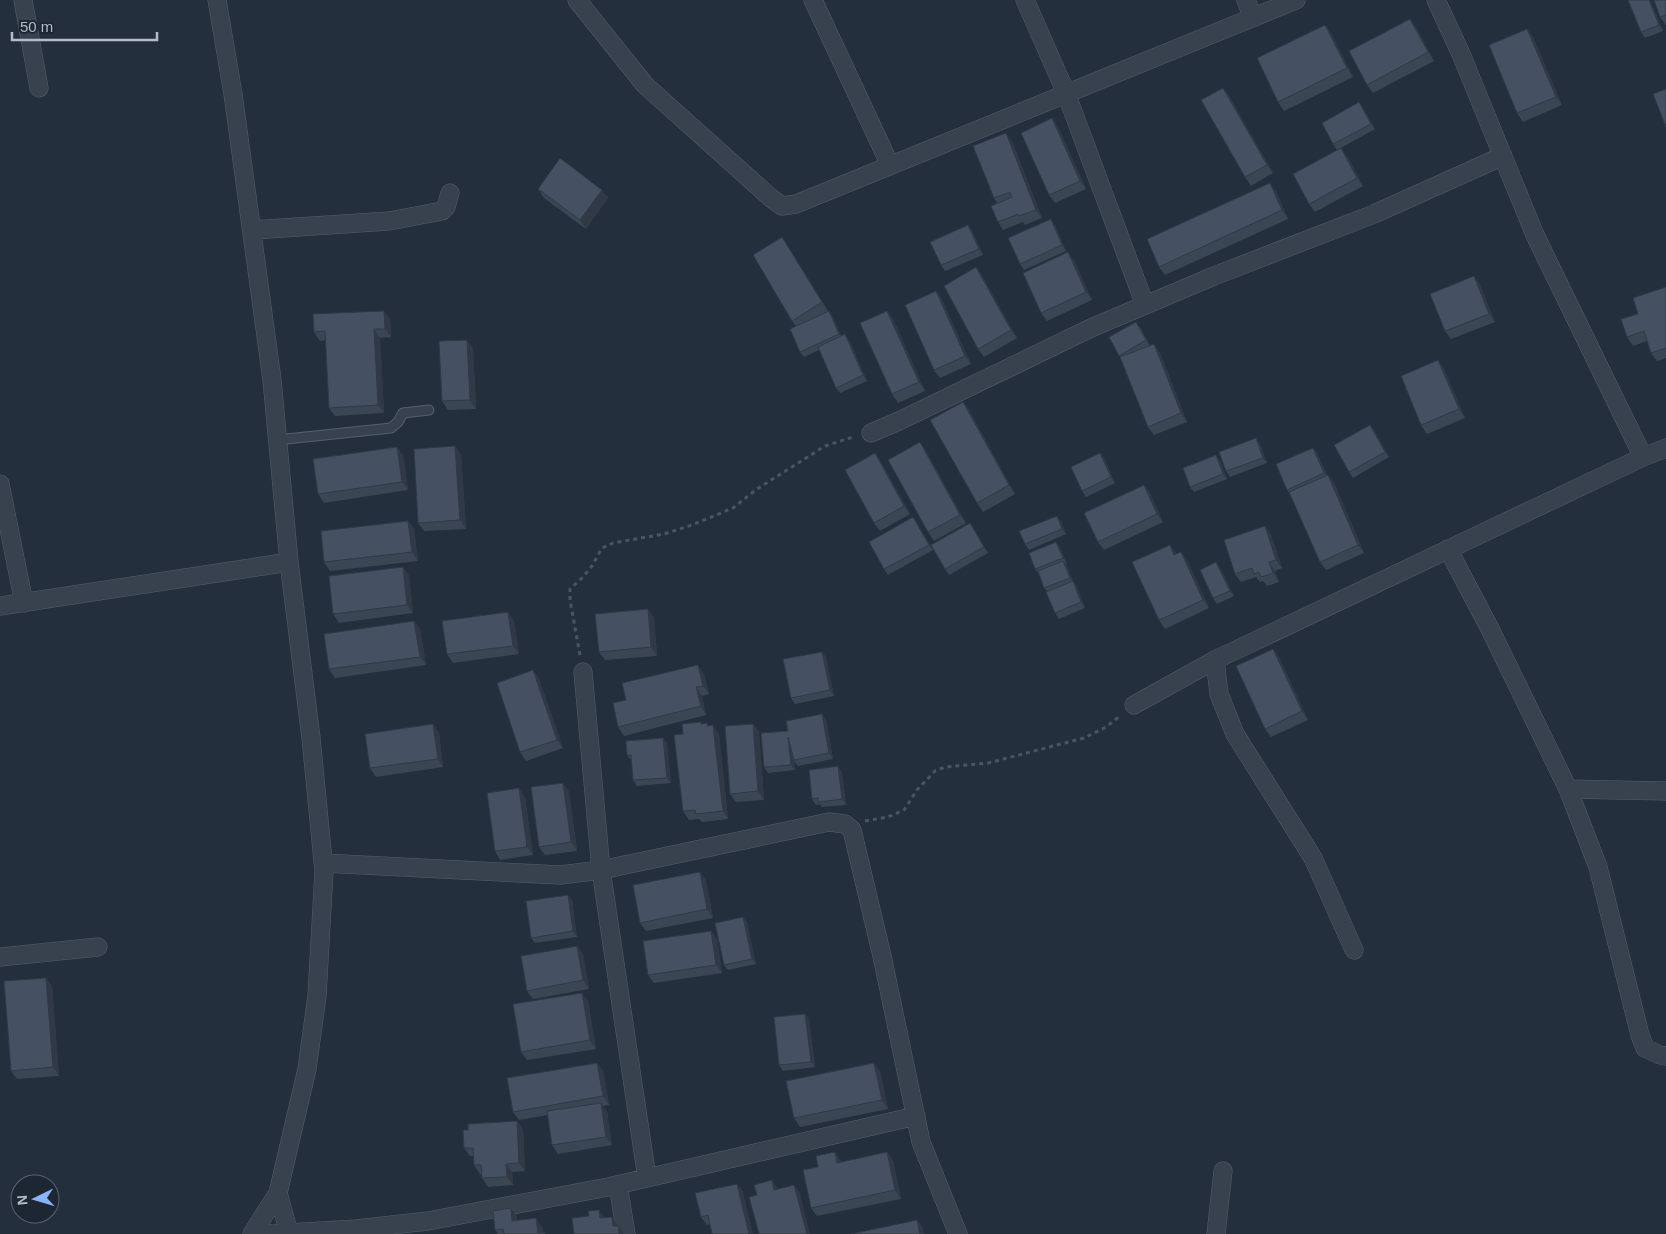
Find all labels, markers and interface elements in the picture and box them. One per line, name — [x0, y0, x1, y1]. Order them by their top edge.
scale bar — [12, 10, 158, 42]
text: 50 m — [20, 18, 53, 35]
north arrow — [10, 1174, 60, 1224]
text: N — [14, 1194, 30, 1206]

